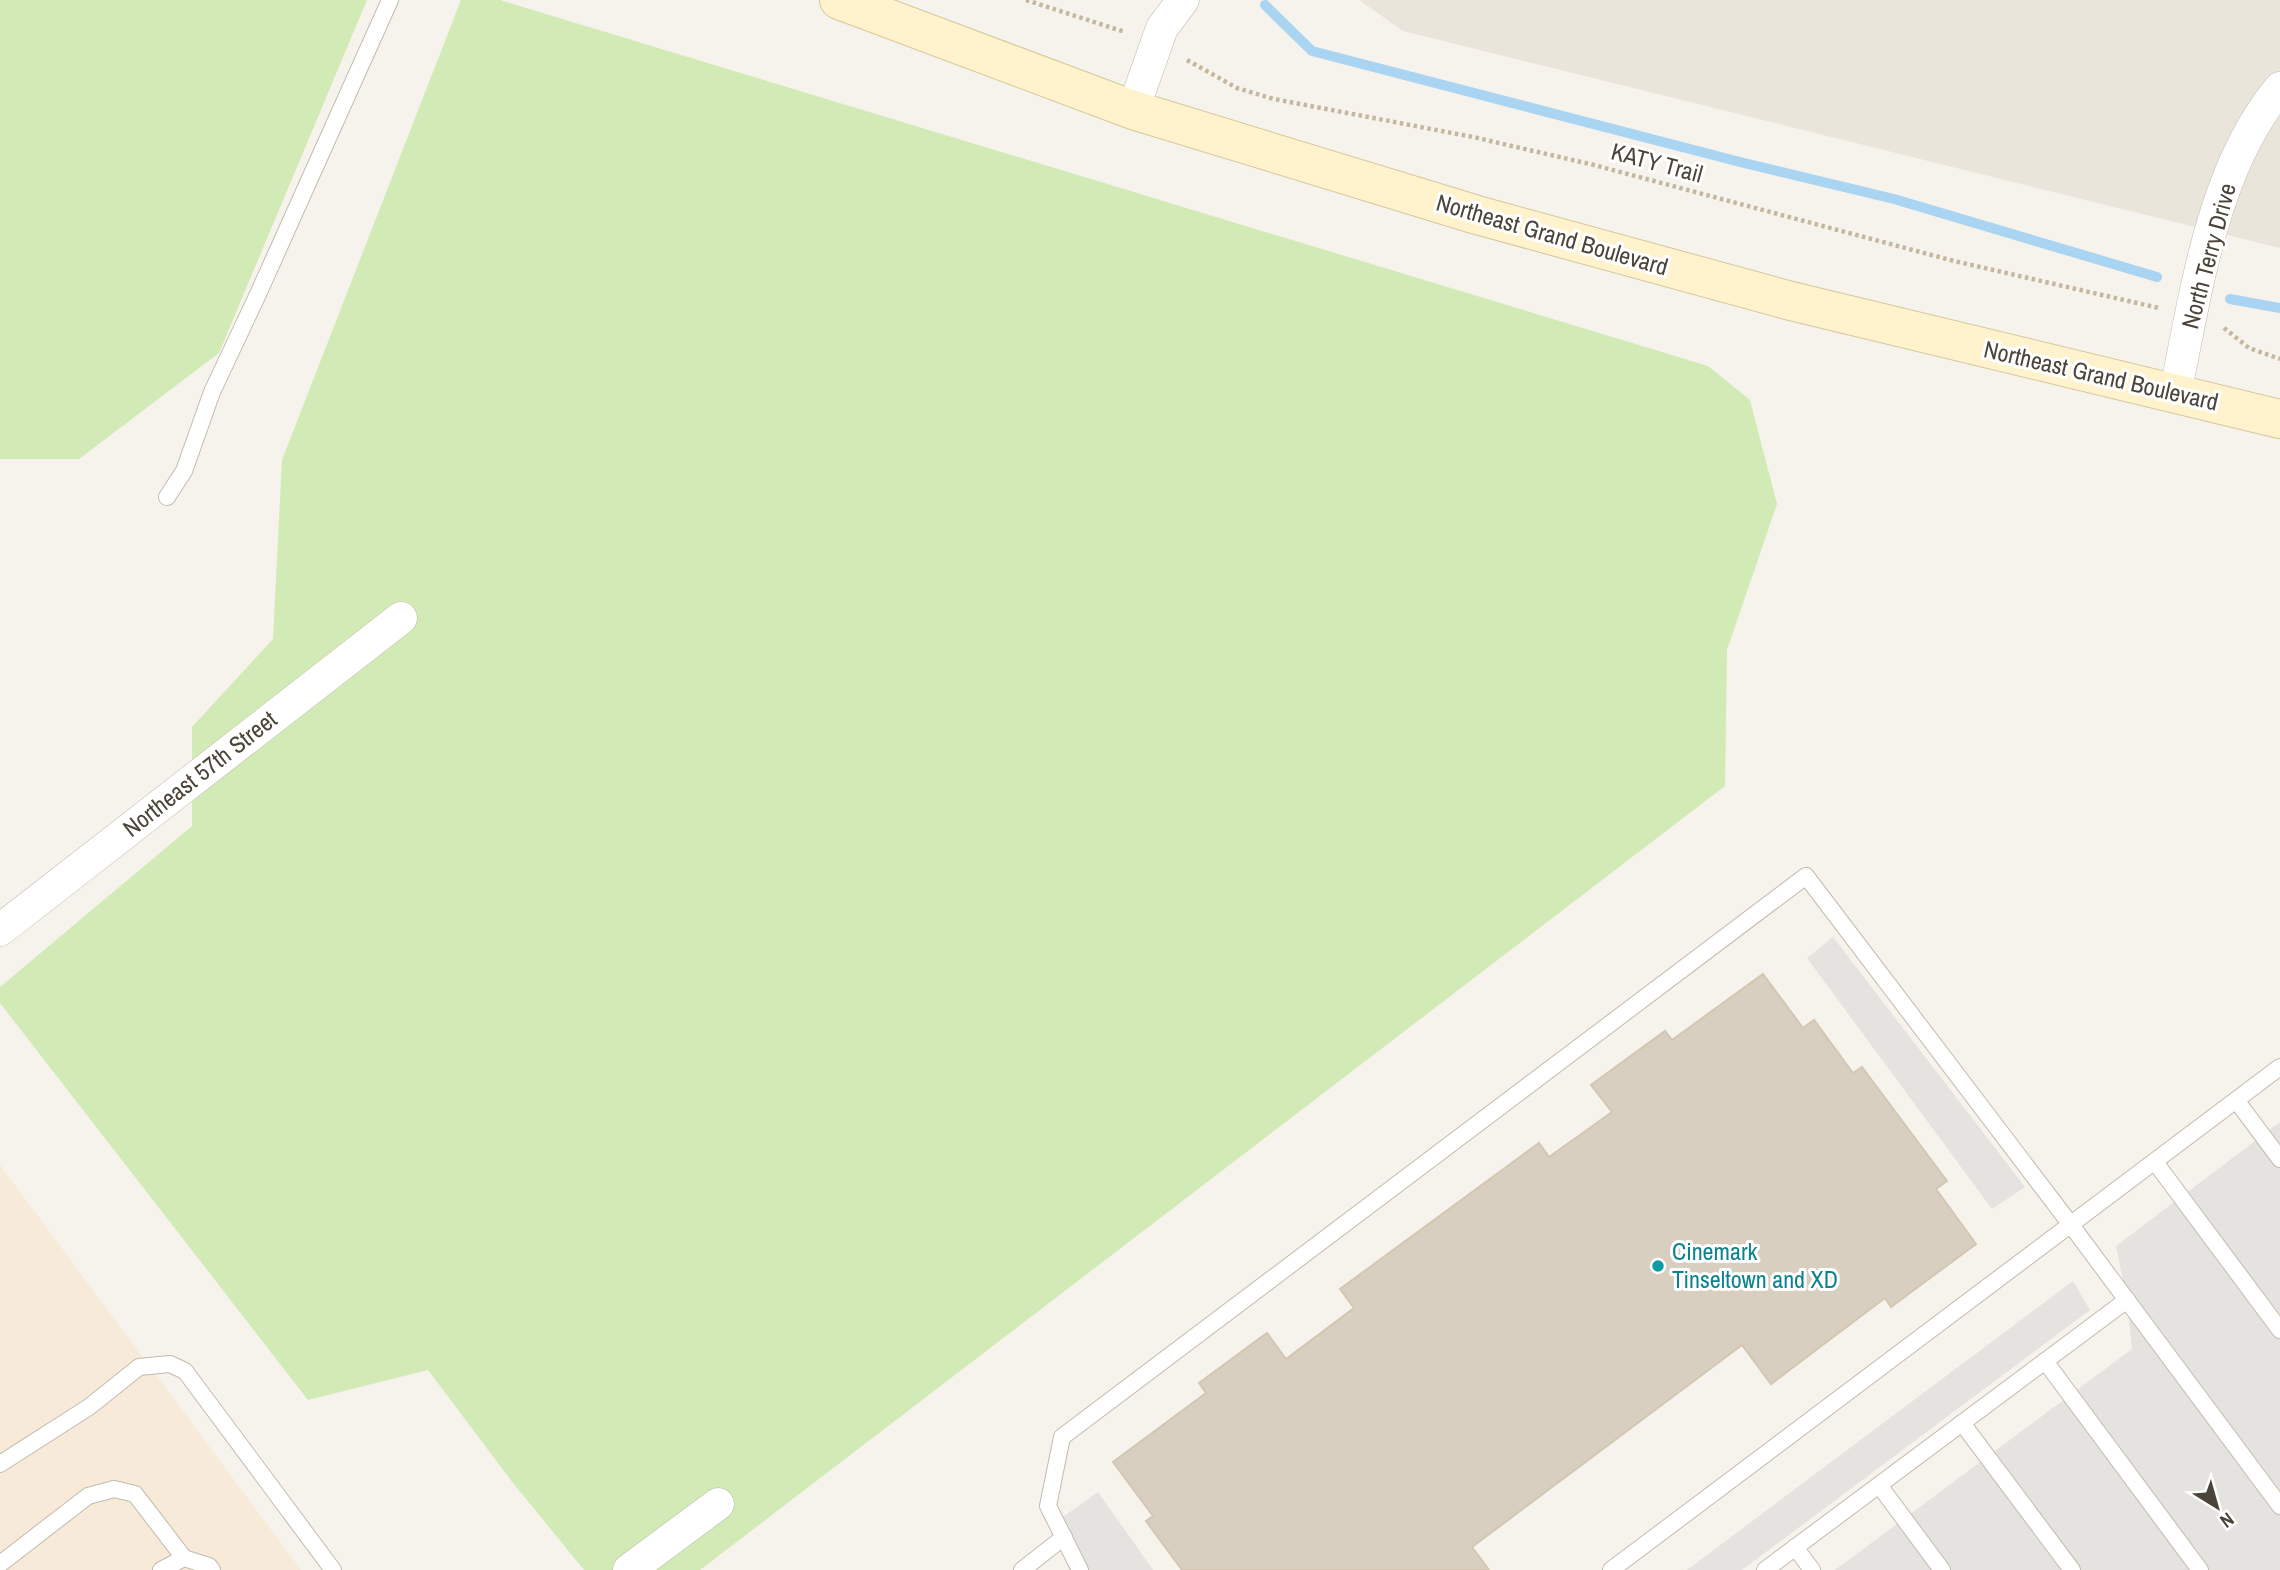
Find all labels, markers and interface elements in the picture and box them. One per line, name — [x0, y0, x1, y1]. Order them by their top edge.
street label: KATY Trail — [1608, 134, 1707, 190]
street label: North Terry Drive — [2173, 179, 2243, 332]
street label: Northeast Grand Boulevard — [1433, 186, 1672, 282]
street label: Northeast Grand Boulevard — [1981, 332, 2222, 418]
street label: Northeast 57th Street — [116, 703, 283, 843]
place label: Cinemark Tinseltown and XD — [1672, 1235, 1838, 1295]
marker: Cinemark Tinseltown and XD — [1650, 1258, 1666, 1274]
north arrow — [2182, 1472, 2252, 1542]
text: N — [2215, 1507, 2240, 1534]

